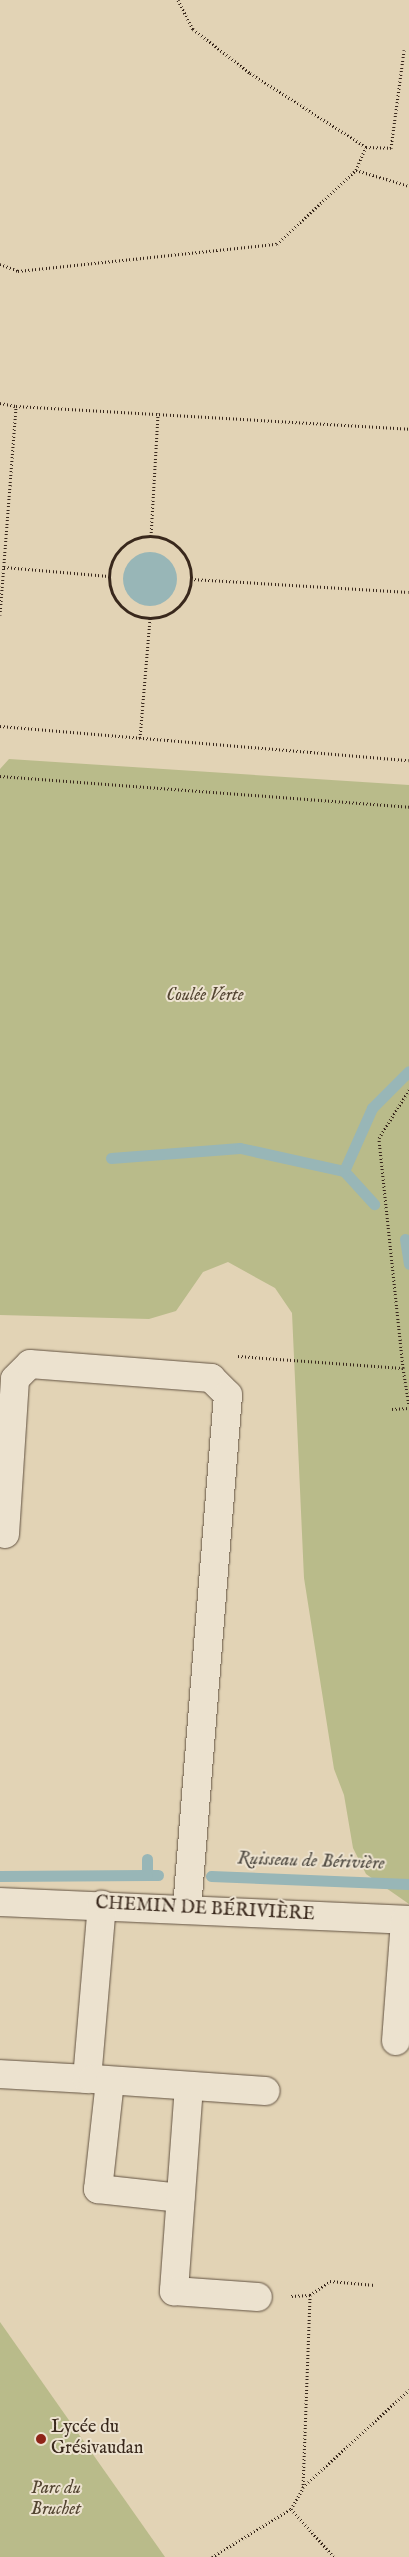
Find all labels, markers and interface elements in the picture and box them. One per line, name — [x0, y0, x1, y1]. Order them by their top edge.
park label: Coulée Verte — [166, 985, 244, 1007]
water label: Ruisseau de Bérivière — [237, 1848, 385, 1876]
street label: CHEMIN DE BÉRIVIÈRE — [95, 1893, 315, 1927]
place label: Lycée du Grésivaudan — [51, 2418, 143, 2460]
marker: Lycée du Grésivaudan — [35, 2433, 47, 2445]
park label: Parc du Bruchet — [31, 2479, 81, 2522]

